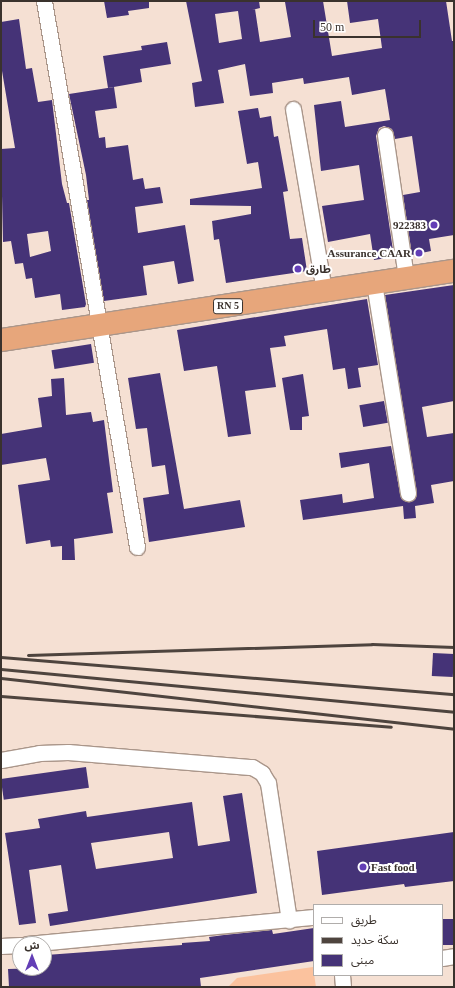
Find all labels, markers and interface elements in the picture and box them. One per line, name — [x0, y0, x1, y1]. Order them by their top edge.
scale bar — [315, 12, 423, 38]
text: 50 m — [320, 20, 344, 34]
place label: 922383 — [393, 218, 426, 232]
marker: 922383 — [429, 220, 439, 230]
place label: Assurance CAAR — [328, 246, 411, 260]
marker: Assurance CAAR — [414, 248, 424, 258]
place label: طارق — [306, 262, 331, 276]
marker: طارق — [293, 264, 303, 274]
road number: RN 5 — [213, 298, 243, 314]
place label: Fast food — [371, 860, 415, 874]
marker: Fast food — [358, 862, 368, 872]
legend — [313, 904, 443, 976]
text: طريق — [351, 913, 377, 927]
text: سكة حديد — [351, 933, 399, 947]
north arrow — [12, 936, 52, 976]
text: ش — [24, 939, 40, 951]
text: مبنى — [351, 953, 374, 967]

